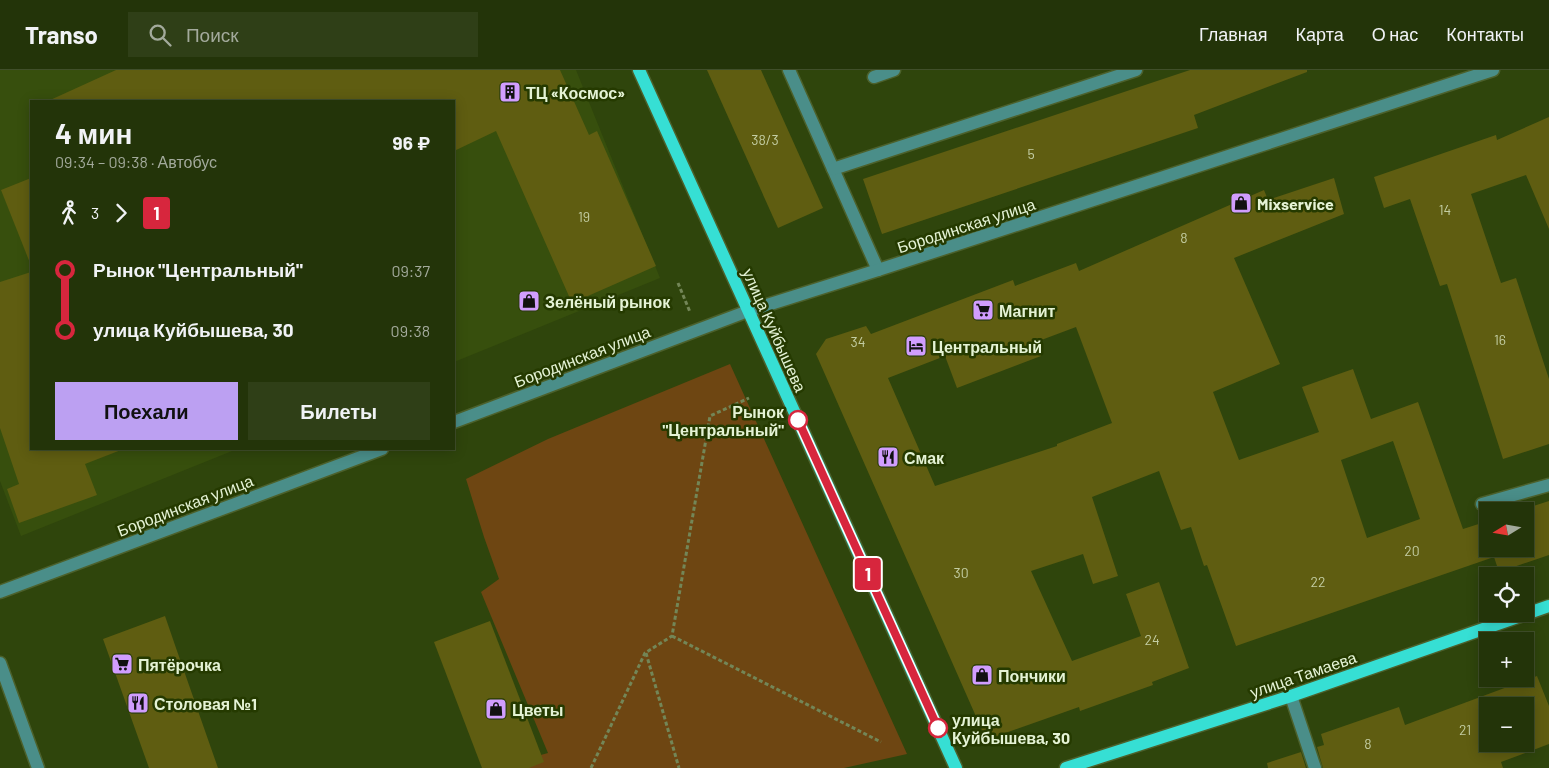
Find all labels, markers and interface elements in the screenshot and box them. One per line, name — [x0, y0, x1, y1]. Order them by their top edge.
search box — [128, 12, 478, 57]
text: Transo — [25, 20, 98, 49]
icon: search — [146, 21, 174, 49]
text: Поиск — [186, 23, 239, 46]
text: Главная — [1199, 23, 1268, 45]
text: Карта — [1296, 23, 1344, 45]
text: О нас — [1372, 23, 1418, 45]
text: Контакты — [1446, 23, 1524, 45]
building icon: ТЦ «Космос» — [498, 80, 522, 104]
place label: ТЦ «Космос» — [526, 83, 625, 102]
text: 4 мин — [55, 116, 132, 150]
text: 96 ₽ — [393, 131, 430, 154]
house number: 38/3 — [751, 131, 779, 148]
house number: 5 — [1027, 145, 1035, 162]
text: 09:34 – 09:38 · Автобус — [55, 152, 217, 171]
shop icon: Mixservice — [1229, 191, 1253, 215]
street label: Бородинская улица — [895, 194, 1038, 256]
place label: Mixservice — [1257, 194, 1334, 213]
icon: walk — [55, 199, 83, 227]
icon: forward — [107, 199, 135, 227]
house number: 14 — [1439, 201, 1451, 218]
text: 1 — [153, 202, 160, 224]
text: 3 — [91, 203, 99, 222]
house number: 19 — [578, 208, 590, 225]
house number: 8 — [1180, 229, 1188, 246]
text: Рынок "Центральный" — [93, 258, 303, 281]
text: 09:37 — [391, 261, 430, 280]
street label: улица Куйбышева — [739, 265, 811, 395]
shop icon: Зелёный рынок — [517, 289, 541, 313]
place label: Зелёный рынок — [545, 292, 671, 311]
supermarket icon: Магнит — [971, 298, 995, 322]
place label: Магнит — [999, 301, 1056, 320]
text: улица Куйбышева, 30 — [93, 318, 293, 341]
text: 09:38 — [391, 321, 430, 340]
street label: Бородинская улица — [511, 321, 653, 391]
house number: 16 — [1494, 331, 1506, 348]
house number: 34 — [851, 333, 865, 350]
hotel icon: Центральный — [904, 334, 928, 358]
place label: Центральный — [932, 337, 1042, 356]
button: Поехали — [55, 382, 238, 440]
button: Билеты — [248, 382, 430, 440]
place label: Рынок "Центральный" — [662, 402, 785, 439]
marker: Рынок "Центральный" — [788, 410, 808, 430]
restaurant icon: Смак — [876, 445, 900, 469]
place label: Смак — [904, 448, 945, 467]
street label: Бородинская улица — [114, 470, 256, 540]
north arrow — [1479, 502, 1534, 558]
map controls — [1479, 502, 1534, 752]
house number: 20 — [1404, 542, 1420, 559]
line badge: 1 — [852, 558, 884, 590]
text: 1 — [865, 563, 871, 585]
house number: 30 — [953, 564, 969, 581]
button: locate — [1479, 567, 1534, 622]
house number: 22 — [1310, 573, 1326, 590]
house number: 24 — [1144, 631, 1160, 648]
button: + — [1479, 632, 1534, 687]
street label: улица Тамаева — [1247, 647, 1359, 701]
supermarket icon: Пятёрочка — [110, 652, 134, 676]
place label: Пятёрочка — [138, 655, 221, 674]
shop icon: Пончики — [970, 663, 994, 687]
place label: Пончики — [998, 666, 1066, 685]
restaurant icon: Столовая №1 — [126, 691, 150, 715]
place label: Столовая №1 — [154, 694, 257, 713]
shop icon: Цветы — [484, 697, 508, 721]
button: − — [1479, 697, 1534, 752]
place label: Цветы — [512, 700, 564, 719]
place label: улица Куйбышева, 30 — [952, 710, 1070, 747]
marker: улица Куйбышева, 30 — [928, 718, 948, 738]
house number: 21 — [1459, 721, 1471, 738]
house number: 8 — [1364, 735, 1372, 752]

